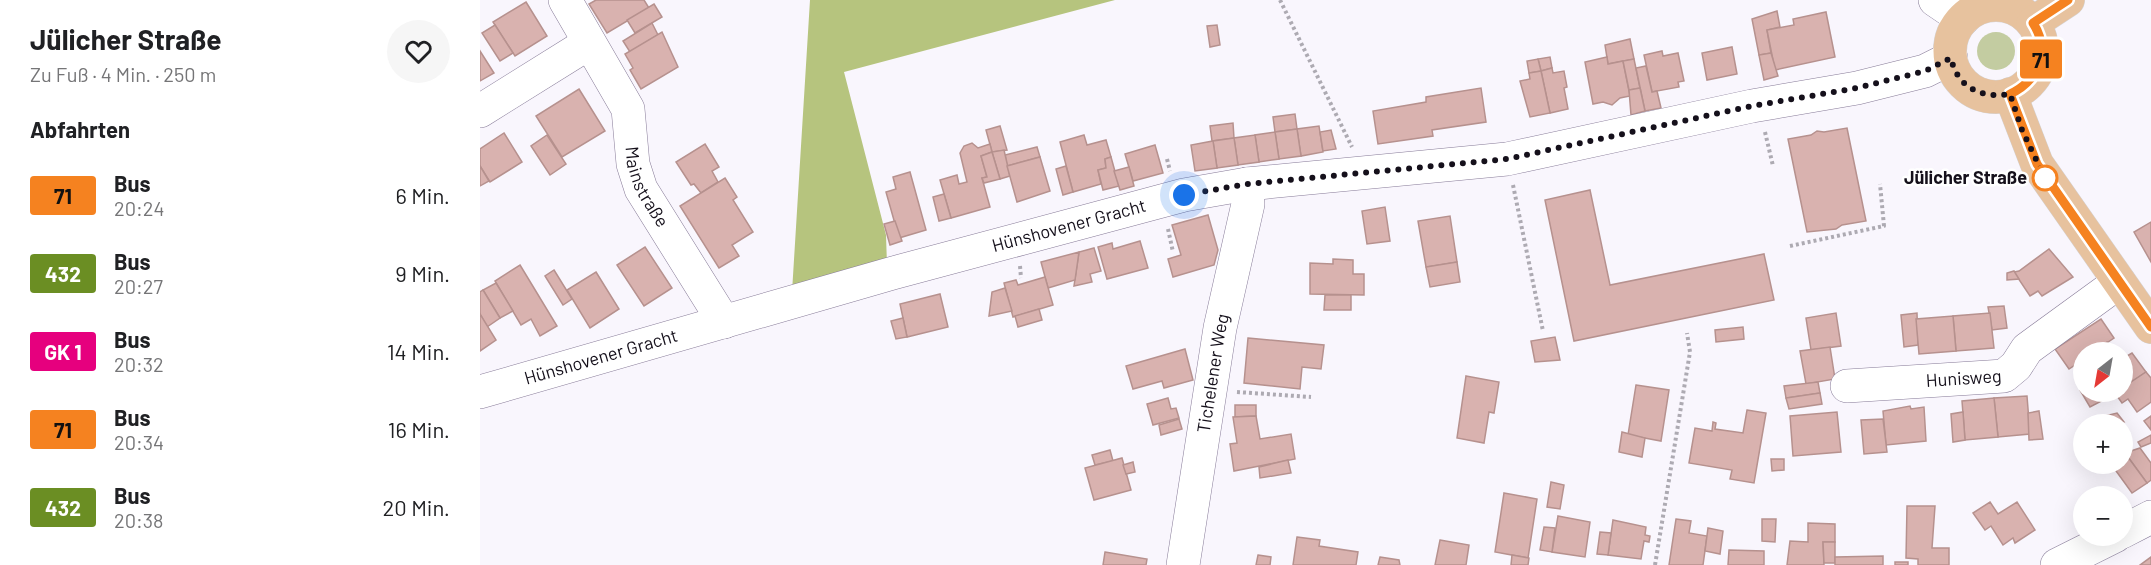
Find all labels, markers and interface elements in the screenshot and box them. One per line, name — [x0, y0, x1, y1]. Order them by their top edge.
button: heart — [387, 20, 450, 83]
text: Jülicher Straße — [30, 22, 222, 56]
line badge: 71 — [2014, 40, 2068, 78]
text: 71 — [2032, 47, 2050, 72]
text: Zu Fuß · 4 Min. · 250 m — [30, 62, 216, 86]
text: Abfahrten — [30, 116, 130, 142]
street label: Mainstraße — [621, 145, 674, 231]
marker: Jülicher Straße — [2032, 165, 2058, 191]
place label: Jülicher Straße — [1904, 166, 2027, 188]
text: Bus — [114, 170, 151, 196]
your location — [1169, 180, 1199, 210]
text: 6 Min. — [395, 182, 450, 208]
text: 71 — [54, 183, 72, 208]
street label: Hünshovener Gracht — [989, 194, 1148, 256]
text: 20:24 — [114, 196, 165, 220]
text: Bus — [114, 248, 151, 274]
text: 9 Min. — [395, 260, 450, 286]
text: 432 — [45, 261, 81, 286]
text: 20:27 — [114, 274, 163, 298]
street label: Tichelener Weg — [1192, 311, 1233, 434]
street label: Hünshovener Gracht — [522, 324, 680, 389]
text: Bus — [114, 326, 151, 352]
text: 14 Min. — [387, 338, 450, 364]
text: GK 1 — [44, 339, 82, 364]
north arrow — [2073, 342, 2133, 402]
map controls — [2073, 342, 2133, 546]
text: 20:32 — [114, 352, 164, 376]
street label: Hunisweg — [1925, 364, 2002, 391]
text: Bus — [114, 404, 151, 430]
button: + — [2073, 414, 2133, 474]
text: 16 Min. — [388, 416, 450, 442]
text: 71 — [54, 417, 72, 442]
text: 20:34 — [114, 430, 164, 454]
text: Bus — [114, 482, 151, 508]
button: − — [2073, 486, 2133, 546]
text: 20 Min. — [383, 494, 450, 520]
text: 432 — [45, 495, 81, 520]
text: 20:38 — [114, 508, 164, 532]

